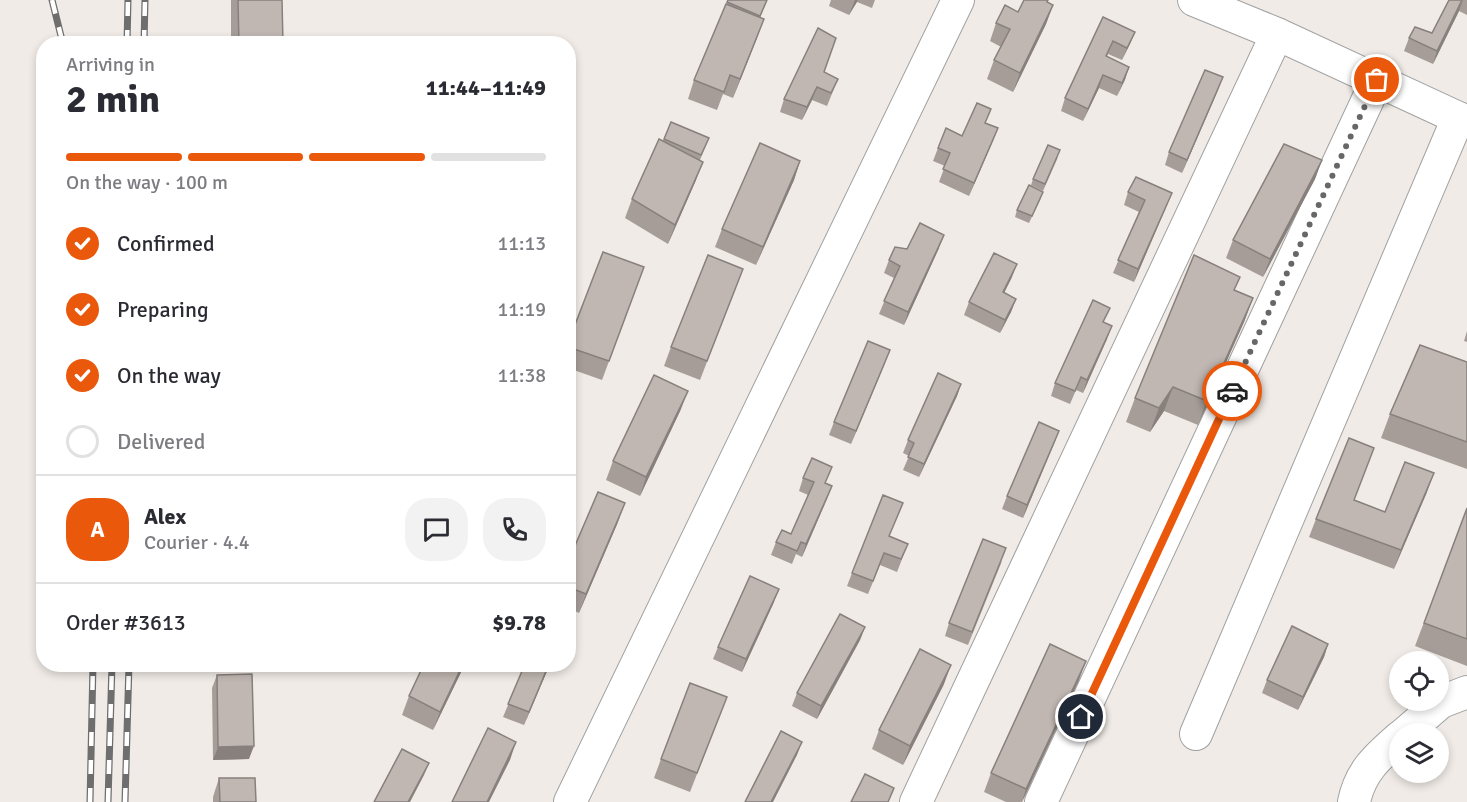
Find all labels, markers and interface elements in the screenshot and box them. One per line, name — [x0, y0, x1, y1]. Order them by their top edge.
text: Arriving in — [66, 52, 155, 77]
pin — [1351, 54, 1402, 105]
icon: bag — [1360, 63, 1393, 96]
text: 11:44–11:49 — [426, 74, 546, 101]
text: 2 min — [66, 75, 160, 123]
text: On the way · 100 m — [66, 170, 228, 195]
icon: check — [66, 227, 99, 260]
text: Confirmed — [117, 230, 215, 257]
text: 11:13 — [497, 231, 546, 256]
icon: check — [66, 293, 99, 326]
text: Preparing — [117, 296, 209, 323]
text: 11:19 — [497, 297, 546, 322]
icon: check — [66, 359, 99, 392]
courier — [1202, 361, 1262, 421]
text: On the way — [117, 362, 221, 389]
text: 11:38 — [497, 363, 546, 388]
icon: car — [1216, 375, 1249, 408]
text: Delivered — [117, 428, 205, 455]
button: chat — [405, 498, 468, 561]
button: phone — [483, 498, 546, 561]
text: Alex — [144, 503, 186, 530]
text: A — [90, 516, 105, 543]
text: Courier · 4.4 — [144, 530, 250, 555]
text: Order #3613 — [66, 609, 186, 636]
text: $9.78 — [492, 609, 546, 636]
map controls — [1389, 651, 1449, 783]
button: locate — [1389, 651, 1449, 711]
pin — [1055, 691, 1106, 742]
icon: home — [1064, 700, 1097, 733]
button: layers — [1389, 723, 1449, 783]

